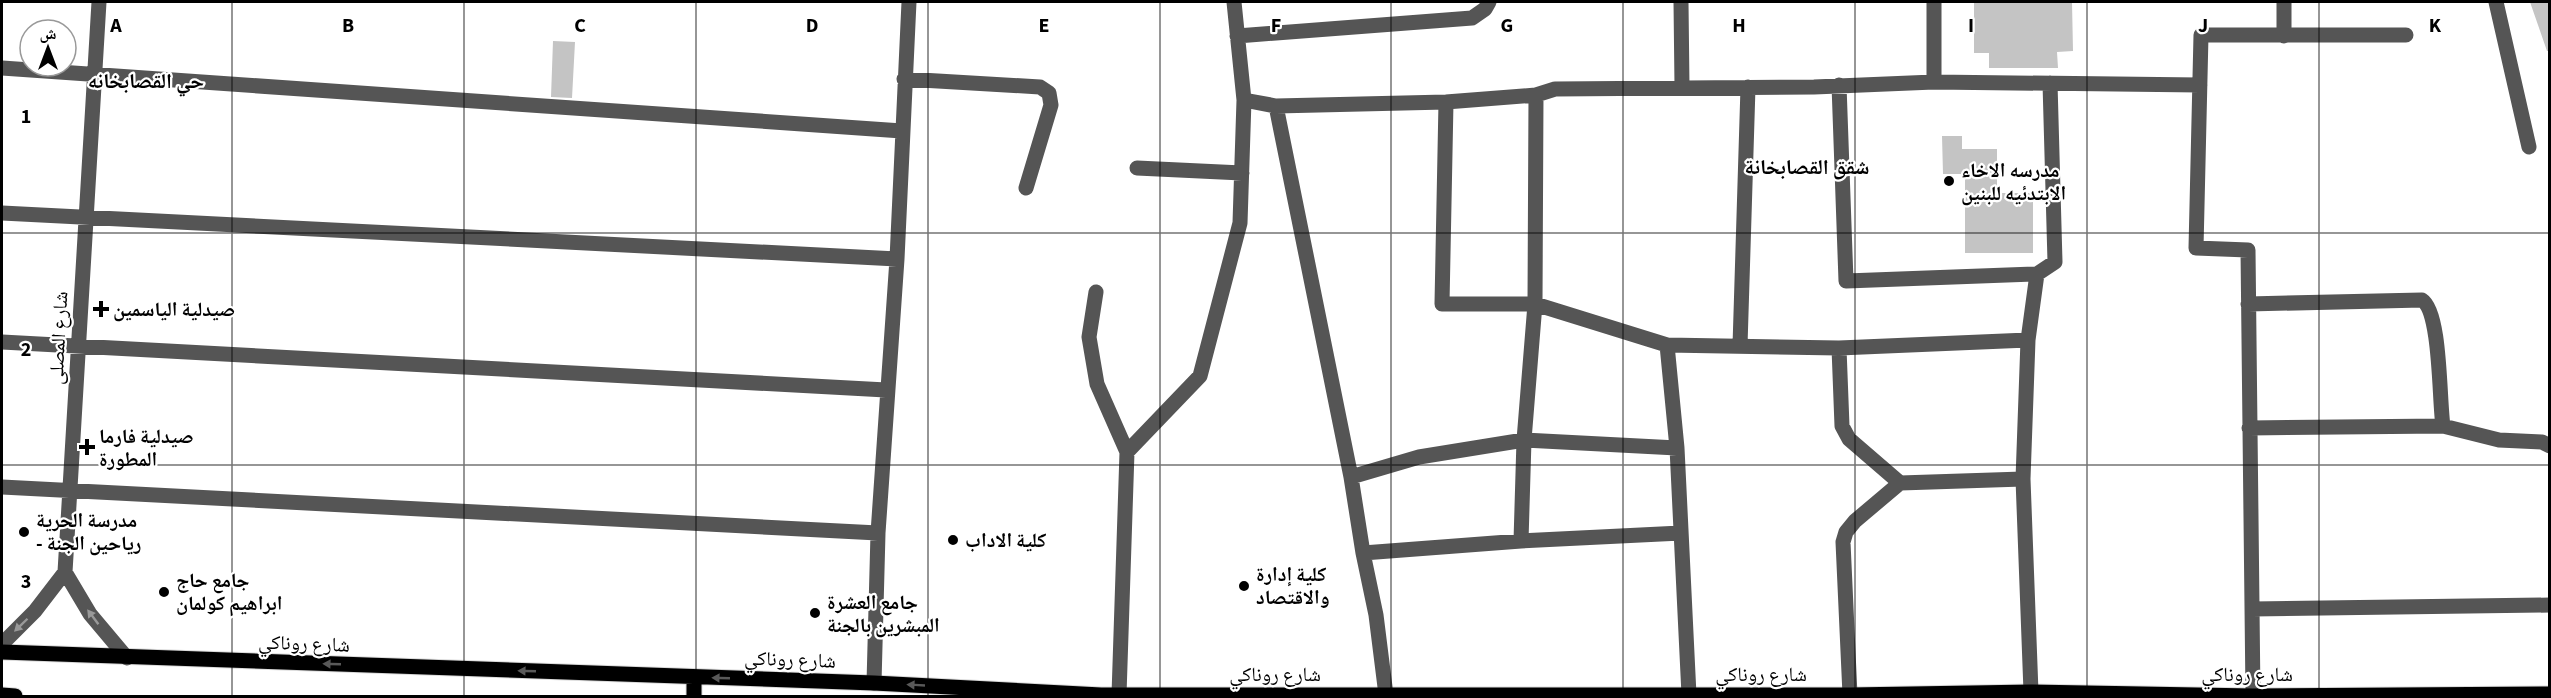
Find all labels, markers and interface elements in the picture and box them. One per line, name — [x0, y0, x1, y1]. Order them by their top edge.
text: A — [109, 12, 122, 40]
text: B — [342, 12, 354, 40]
text: C — [574, 12, 586, 40]
text: D — [806, 12, 818, 40]
text: E — [1039, 12, 1049, 40]
text: F — [1271, 12, 1281, 40]
text: G — [1501, 12, 1513, 40]
text: H — [1732, 12, 1746, 40]
text: I — [1968, 12, 1974, 40]
text: J — [2198, 12, 2208, 40]
text: K — [2429, 12, 2442, 40]
north arrow — [18, 18, 78, 78]
text: ش — [40, 23, 57, 45]
district label: حي القصابخانه — [88, 66, 204, 97]
text: 1 — [21, 103, 31, 131]
district label: شقق القصابخانة — [1745, 152, 1870, 182]
place label: مدرسه الاخاء الابتدئيه للبنين — [1961, 157, 2066, 208]
marker: مدرسه الاخاء الابتدئيه للبنين — [1942, 174, 1956, 188]
street label: شارع المصلى — [43, 291, 75, 385]
place label: صيدلية الياسمين — [113, 296, 235, 324]
marker: صيدلية الياسمين — [94, 302, 108, 316]
text: 2 — [21, 336, 31, 364]
place label: صيدلية فارما المطورة — [99, 423, 194, 474]
marker: صيدلية فارما المطورة — [80, 440, 94, 454]
place label: مدرسة الحرية - رياحين الجنة — [36, 507, 141, 558]
marker: مدرسة الحرية - رياحين الجنة — [17, 525, 31, 539]
place label: كلية الاداب — [965, 527, 1047, 555]
marker: كلية الاداب — [946, 533, 960, 547]
place label: كلية إدارة والاقتصاد — [1256, 561, 1330, 612]
place label: جامع حاج ابراهيم كولمان — [176, 567, 282, 618]
text: 3 — [21, 568, 31, 596]
marker: كلية إدارة والاقتصاد — [1237, 579, 1251, 593]
marker: جامع حاج ابراهيم كولمان — [157, 585, 171, 599]
place label: جامع العشرة المبشرين بالجنة — [827, 589, 940, 640]
marker: جامع العشرة المبشرين بالجنة — [808, 606, 822, 620]
one-way arrow — [88, 609, 100, 624]
one-way arrow — [14, 617, 28, 631]
street label: شارع روناكي — [258, 628, 350, 661]
street label: شارع روناكي — [744, 644, 836, 677]
one-way arrow — [322, 660, 341, 669]
street label: شارع روناكي — [1229, 661, 1321, 690]
street label: شارع روناكي — [1715, 661, 1807, 690]
street label: شارع روناكي — [2201, 661, 2293, 690]
one-way arrow — [517, 666, 536, 676]
one-way arrow — [712, 673, 731, 682]
one-way arrow — [907, 680, 926, 690]

